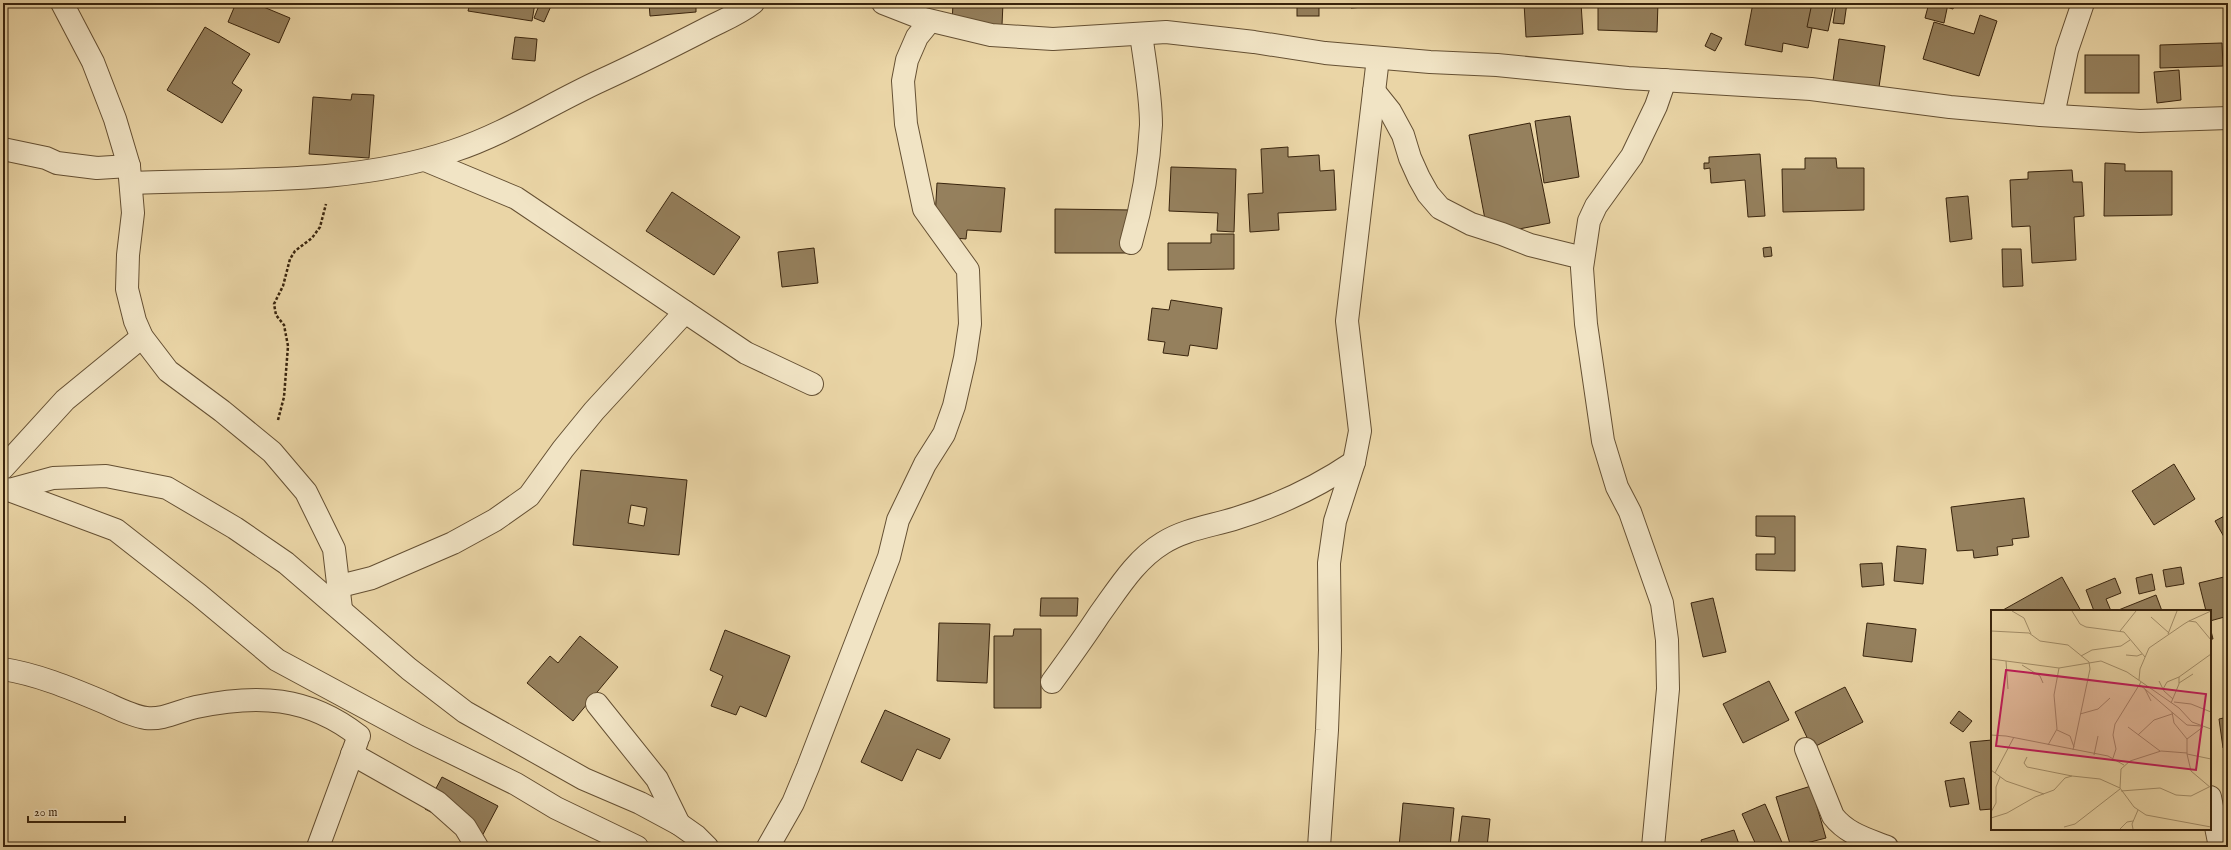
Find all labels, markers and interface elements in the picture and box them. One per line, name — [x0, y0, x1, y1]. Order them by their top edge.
inset map — [1991, 610, 2211, 830]
scale bar — [28, 798, 125, 824]
text: 20 m — [34, 805, 57, 820]

